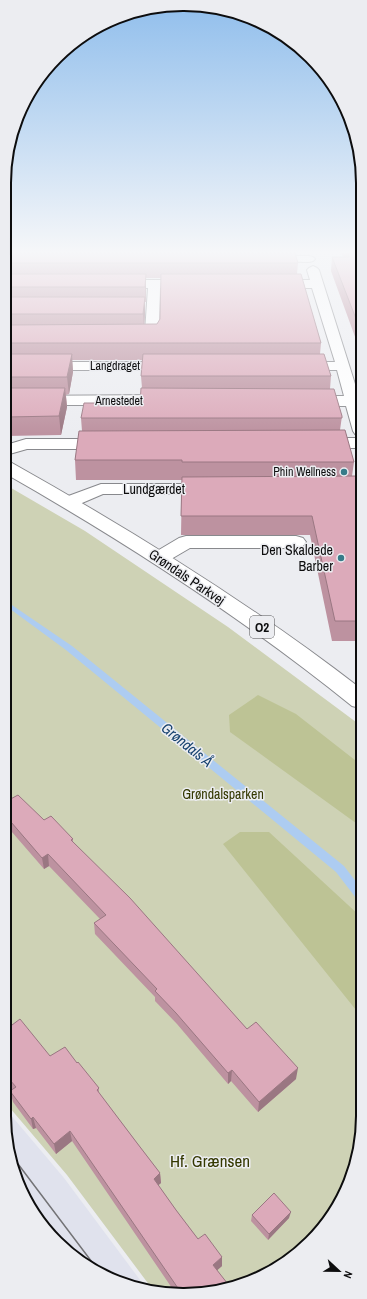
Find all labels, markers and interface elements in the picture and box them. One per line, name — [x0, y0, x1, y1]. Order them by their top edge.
street label: Langdraget — [90, 358, 140, 374]
street label: Arnestedet — [94, 393, 143, 409]
place label: Phin Wellness — [273, 464, 336, 480]
marker: Phin Wellness — [339, 467, 349, 477]
street label: Lundgærdet — [123, 480, 185, 498]
place label: Den Skaldede Barber — [261, 541, 333, 575]
street label: Grøndals Parkvej — [145, 545, 229, 609]
marker: Den Skaldede Barber — [336, 553, 346, 563]
road number: O2 — [250, 616, 274, 638]
water label: Grøndals Å — [157, 717, 218, 772]
park label: Grøndalsparken — [182, 785, 264, 803]
park label: Hf. Grænsen — [170, 1149, 250, 1172]
north arrow — [319, 1251, 359, 1291]
text: N — [341, 1269, 356, 1280]

